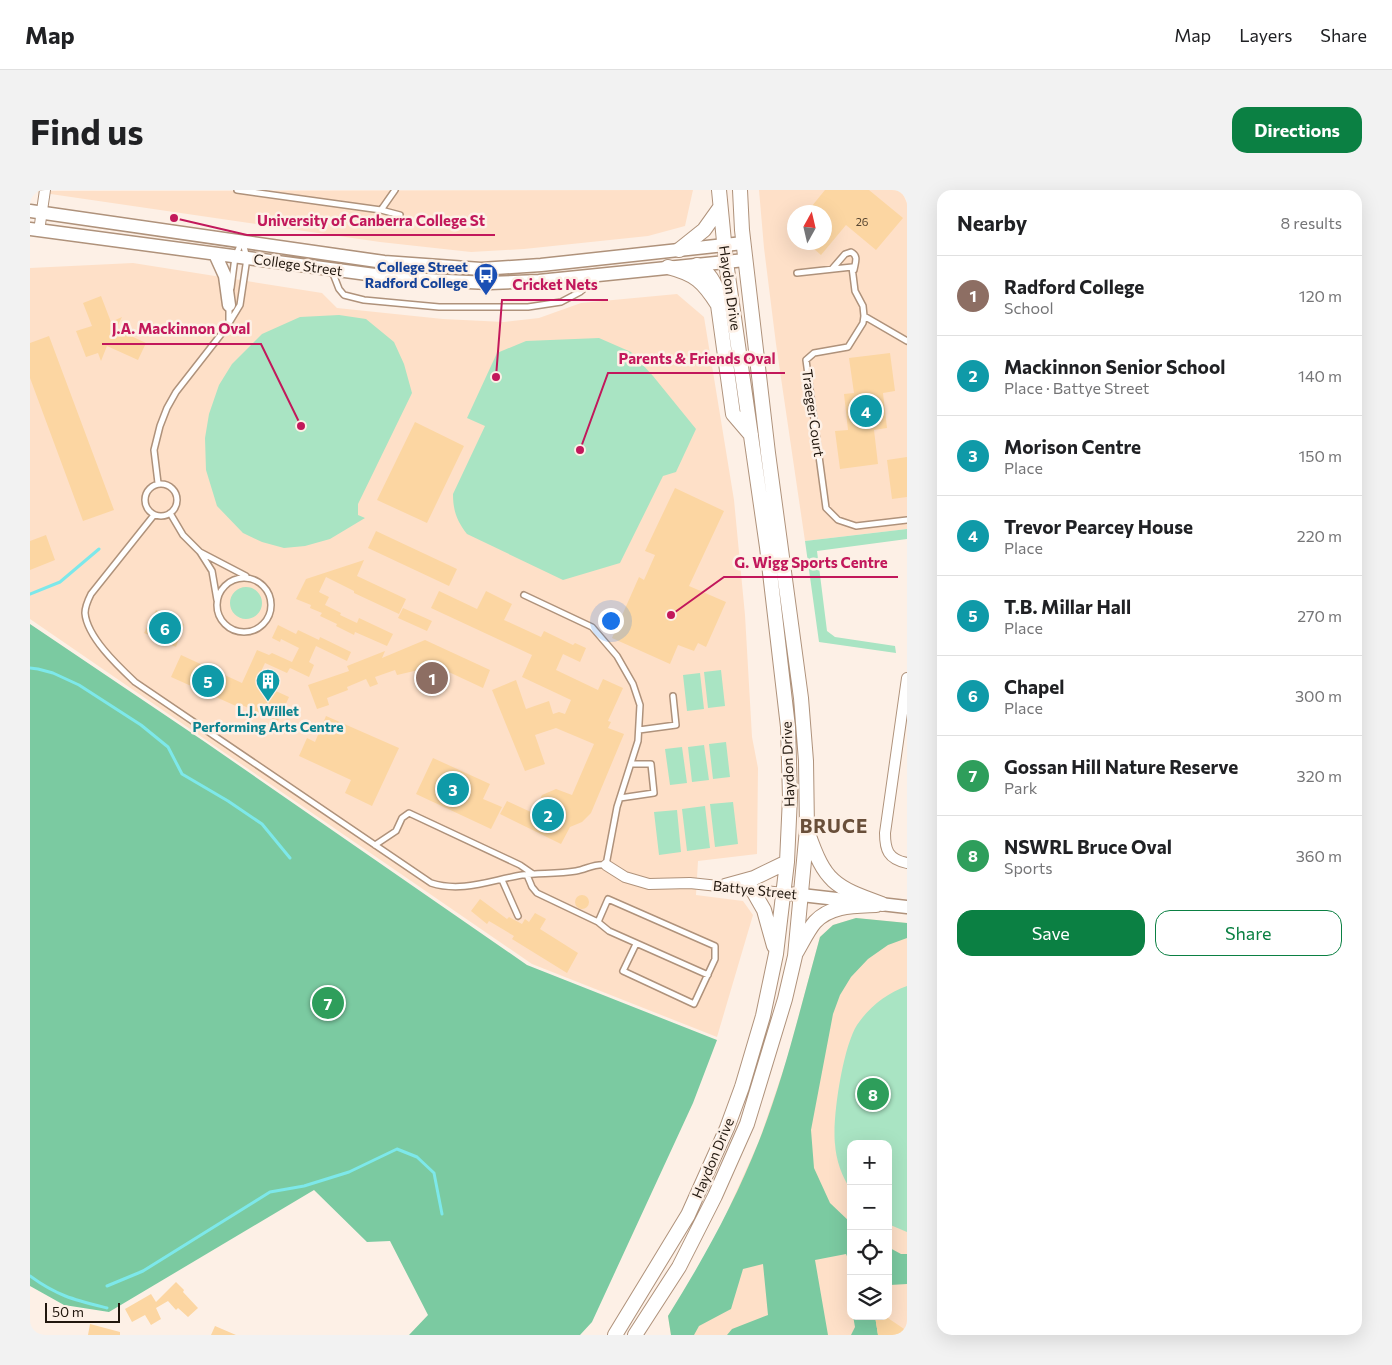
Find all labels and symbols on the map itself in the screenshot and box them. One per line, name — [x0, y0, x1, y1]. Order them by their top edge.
callout: University of Canberra College St — [247, 205, 495, 235]
north arrow — [787, 205, 832, 250]
text: University of Canberra College St — [257, 211, 485, 229]
house number: 26 — [856, 215, 869, 228]
street label: Haydon Drive — [716, 244, 745, 332]
street label: College Street — [253, 250, 344, 279]
place label: College Street Radford College — [365, 258, 468, 291]
bus stop icon: College Street Radford College — [473, 262, 499, 296]
callout: Cricket Nets — [502, 270, 608, 300]
text: Cricket Nets — [512, 275, 598, 293]
callout: J.A. Mackinnon Oval — [102, 314, 261, 344]
text: J.A. Mackinnon Oval — [112, 319, 250, 337]
callout: Parents & Friends Oval — [608, 343, 785, 373]
text: Parents & Friends Oval — [618, 349, 776, 367]
street label: Traeger Court — [799, 368, 828, 458]
pin: 4 — [850, 392, 882, 430]
callout: G. Wigg Sports Centre — [724, 547, 898, 577]
text: G. Wigg Sports Centre — [734, 553, 888, 571]
your location — [598, 608, 624, 634]
pin: 6 — [149, 609, 181, 647]
pin: 1 — [416, 659, 448, 697]
pin: 5 — [192, 662, 224, 700]
building icon: L.J. Willet Performing Arts Centre — [255, 668, 281, 702]
place label: L.J. Willet Performing Arts Centre — [192, 702, 344, 735]
street label: Haydon Drive — [778, 721, 797, 807]
pin: 3 — [437, 770, 469, 808]
pin: 2 — [532, 796, 564, 834]
district label: BRUCE — [800, 814, 868, 837]
street label: Battye Street — [712, 877, 798, 902]
pin: 7 — [312, 984, 344, 1022]
pin: 8 — [857, 1075, 889, 1113]
street label: Haydon Drive — [688, 1115, 737, 1201]
scale bar — [45, 1300, 120, 1323]

